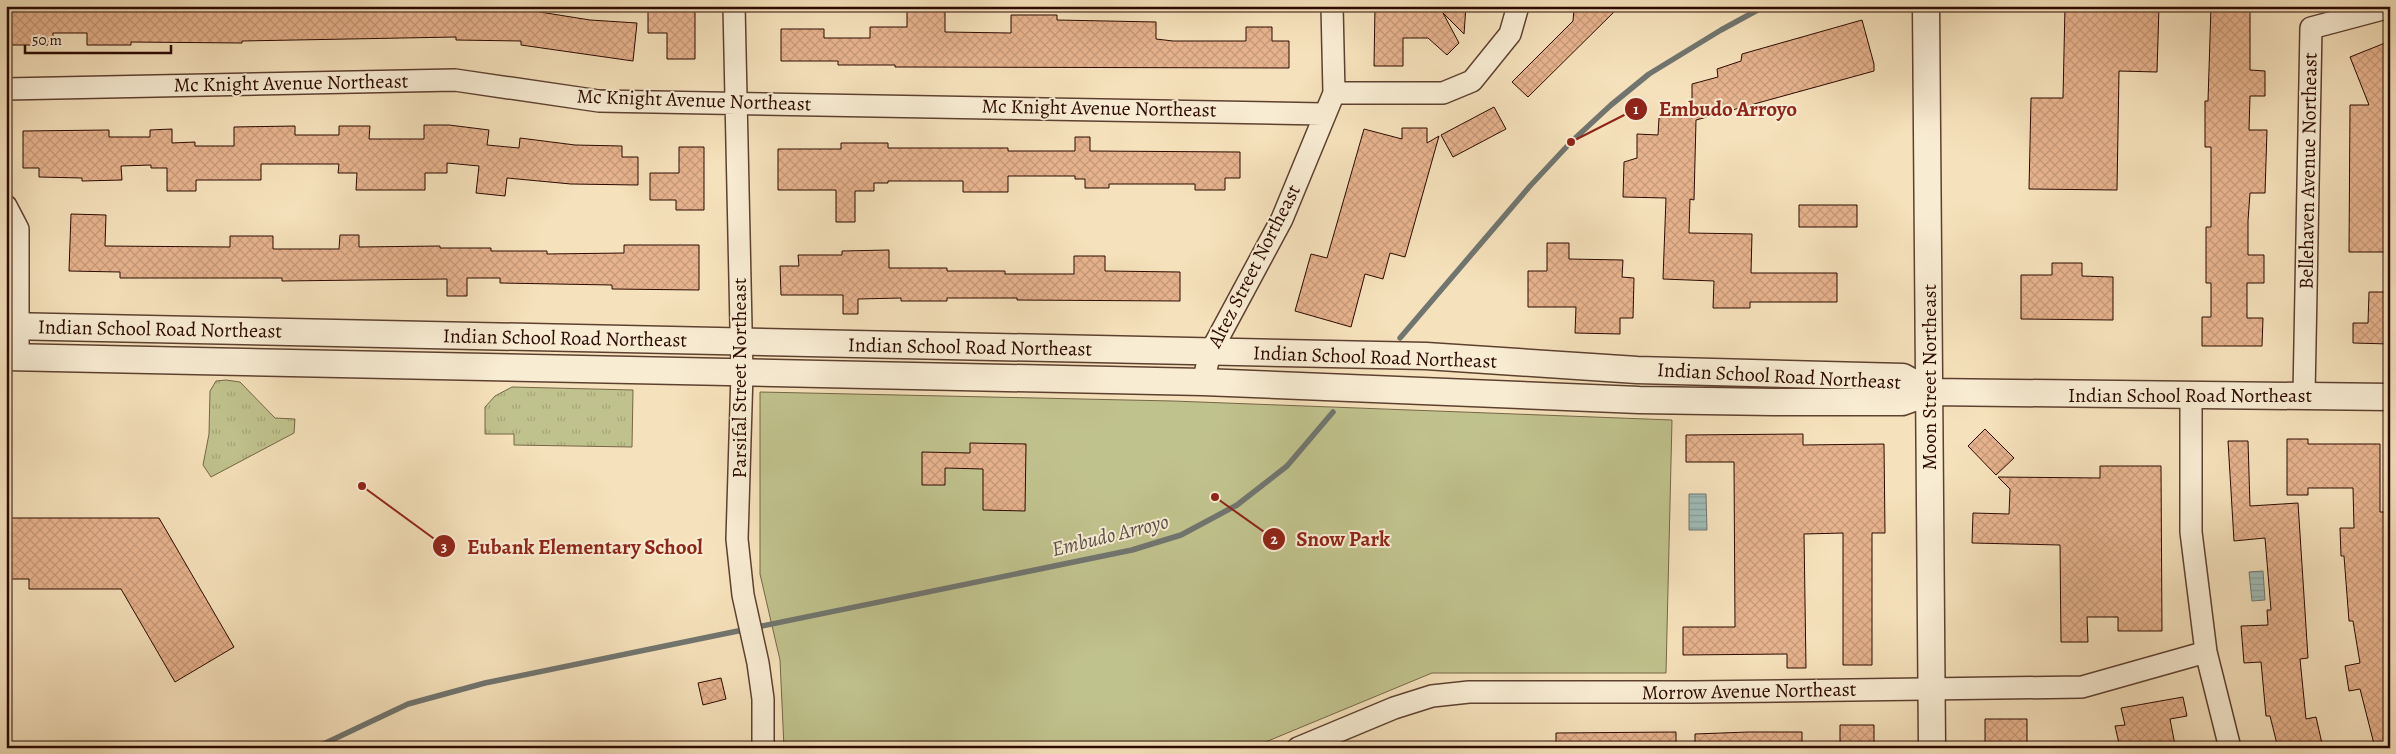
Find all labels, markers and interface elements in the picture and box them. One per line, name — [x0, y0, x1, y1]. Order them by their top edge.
scale bar — [25, 22, 171, 54]
text: 50 m — [32, 30, 62, 50]
street label: Bellehaven Avenue Northeast — [2292, 52, 2324, 290]
street label: Mc Knight Avenue Northeast — [173, 67, 409, 99]
street label: Mc Knight Avenue Northeast — [576, 82, 812, 118]
callout: Embudo Arroyo — [1624, 91, 1807, 127]
street label: Mc Knight Avenue Northeast — [981, 92, 1217, 124]
text: Embudo Arroyo — [1659, 95, 1797, 123]
text: 1 — [1633, 99, 1639, 119]
street label: Altez Street Northeast — [1201, 179, 1307, 353]
street label: Parsifal Street Northeast — [726, 277, 753, 478]
street label: Moon Street Northeast — [1916, 283, 1943, 470]
street label: Indian School Road Northeast — [38, 313, 283, 345]
street label: Indian School Road Northeast — [443, 322, 688, 354]
street label: Indian School Road Northeast — [848, 331, 1093, 363]
street label: Indian School Road Northeast — [1253, 339, 1498, 375]
street label: Indian School Road Northeast — [1656, 356, 1902, 396]
street label: Indian School Road Northeast — [2068, 382, 2312, 409]
water label: Embudo Arroyo — [1049, 507, 1171, 563]
callout: Snow Park — [1262, 521, 1400, 557]
text: Snow Park — [1296, 525, 1390, 553]
callout: Eubank Elementary School — [432, 528, 713, 564]
text: 2 — [1270, 529, 1278, 549]
text: Eubank Elementary School — [467, 533, 703, 561]
text: 3 — [441, 537, 447, 557]
street label: Morrow Avenue Northeast — [1641, 676, 1857, 706]

